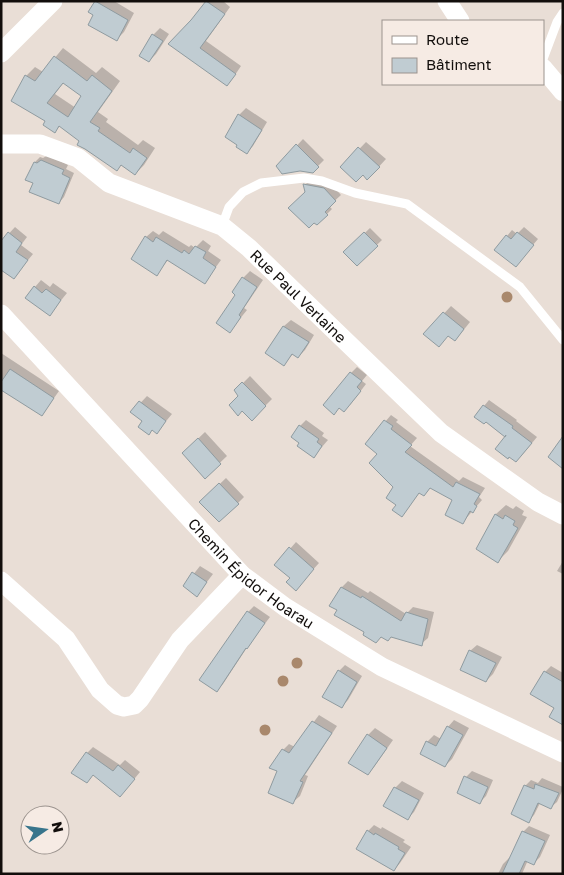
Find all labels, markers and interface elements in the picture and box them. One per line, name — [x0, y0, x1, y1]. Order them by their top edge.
legend — [382, 20, 544, 85]
text: Route — [426, 30, 469, 48]
text: Bâtiment — [426, 55, 491, 73]
street label: Rue Paul Verlaine — [247, 246, 351, 346]
street label: Chemin Épidor Hoarau — [185, 514, 317, 632]
north arrow — [20, 805, 70, 855]
text: N — [49, 820, 68, 834]

